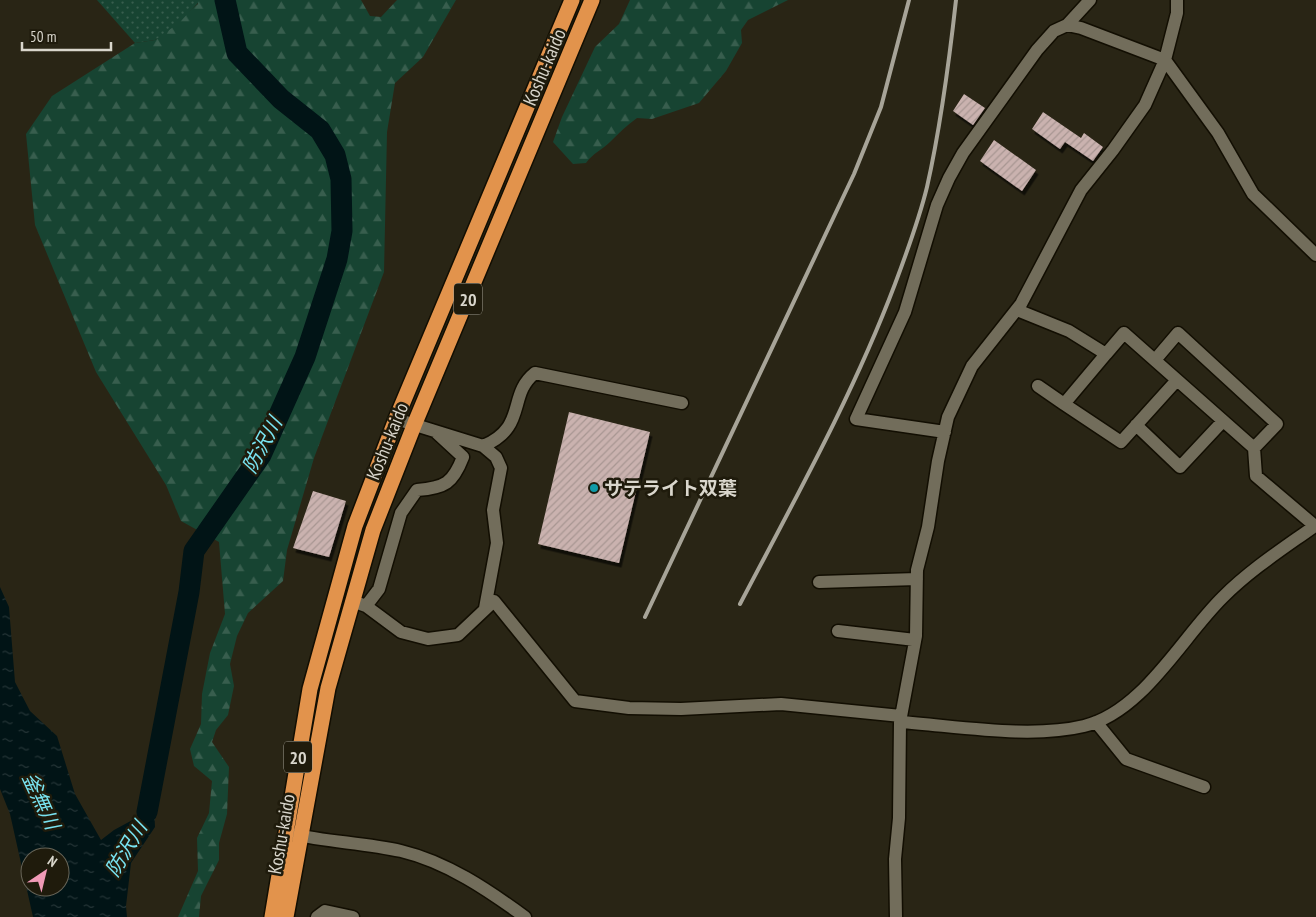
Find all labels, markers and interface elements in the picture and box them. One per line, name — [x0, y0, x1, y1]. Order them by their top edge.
scale bar — [22, 20, 111, 52]
street label: Koshu-kaido — [517, 25, 571, 109]
text: 50 m — [30, 27, 56, 46]
road number: 20 — [454, 284, 482, 314]
street label: Koshu-kaido — [361, 399, 413, 483]
water label: 防沢川 — [236, 411, 289, 478]
place label: サテライト双葉 — [604, 476, 737, 500]
marker: サテライト双葉 — [588, 482, 600, 494]
road number: 20 — [284, 742, 312, 772]
water label: 釜無川 — [17, 768, 66, 835]
street label: Koshu-kaido — [262, 792, 300, 876]
water label: 防沢川 — [99, 815, 154, 881]
north arrow — [20, 847, 70, 897]
text: N — [44, 852, 61, 871]

